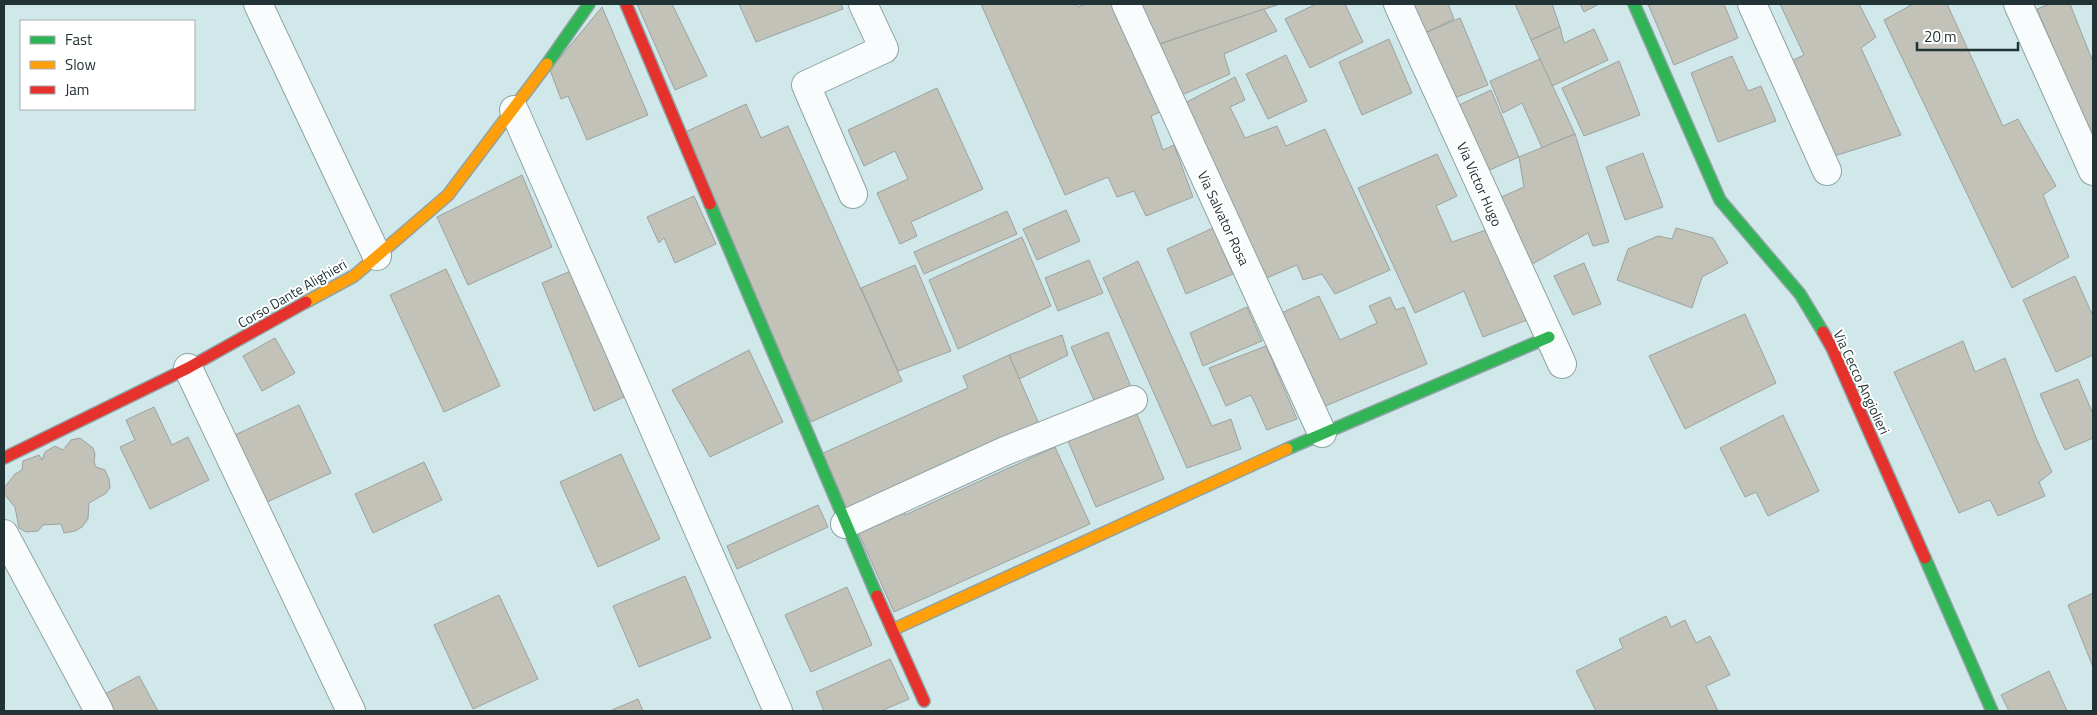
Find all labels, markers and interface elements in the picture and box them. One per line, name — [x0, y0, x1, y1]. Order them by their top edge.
legend — [20, 20, 195, 110]
scale bar — [1917, 20, 2018, 52]
text: 20 m — [1924, 25, 1957, 48]
text: Fast — [65, 28, 93, 51]
text: Slow — [65, 53, 96, 76]
text: Jam — [65, 78, 89, 101]
street label: Via Victor Hugo — [1452, 138, 1508, 230]
street label: Via Salvator Rosa — [1193, 167, 1255, 269]
street label: Corso Dante Alighieri — [234, 253, 350, 333]
street label: Via Cecco Angiolieri — [1829, 326, 1895, 438]

